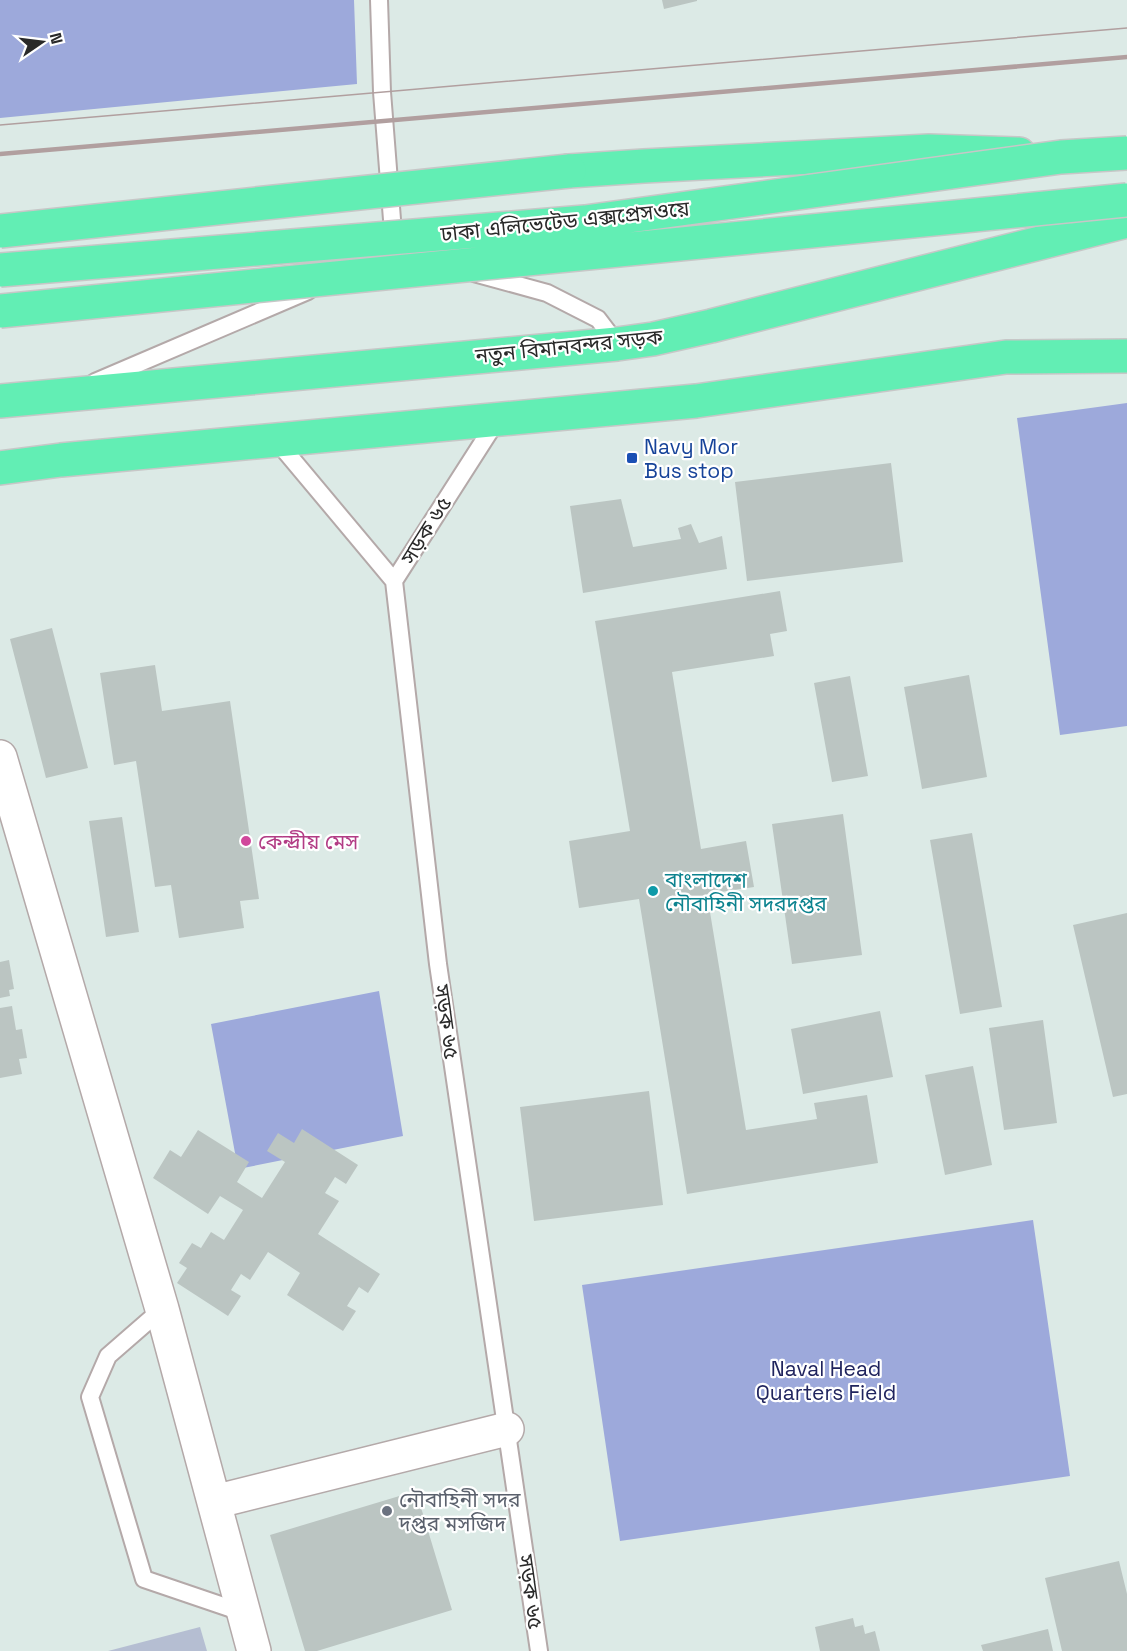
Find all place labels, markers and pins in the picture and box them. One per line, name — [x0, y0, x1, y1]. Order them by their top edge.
place label: Navy Mor Bus stop — [644, 433, 738, 484]
marker: Navy Mor Bus stop — [625, 451, 639, 465]
place label: কেন্দ্রীয় মেস — [258, 828, 359, 855]
marker: কেন্দ্রীয় মেস — [239, 834, 253, 848]
place label: বাংলাদেশ নৌবাহিনী সদরদপ্তর — [664, 866, 827, 917]
marker: বাংলাদেশ নৌবাহিনী সদরদপ্তর — [646, 884, 660, 898]
place label: নৌবাহিনী সদর দপ্তর মসজিদ — [398, 1486, 521, 1537]
marker: নৌবাহিনী সদর দপ্তর মসজিদ — [380, 1504, 394, 1518]

